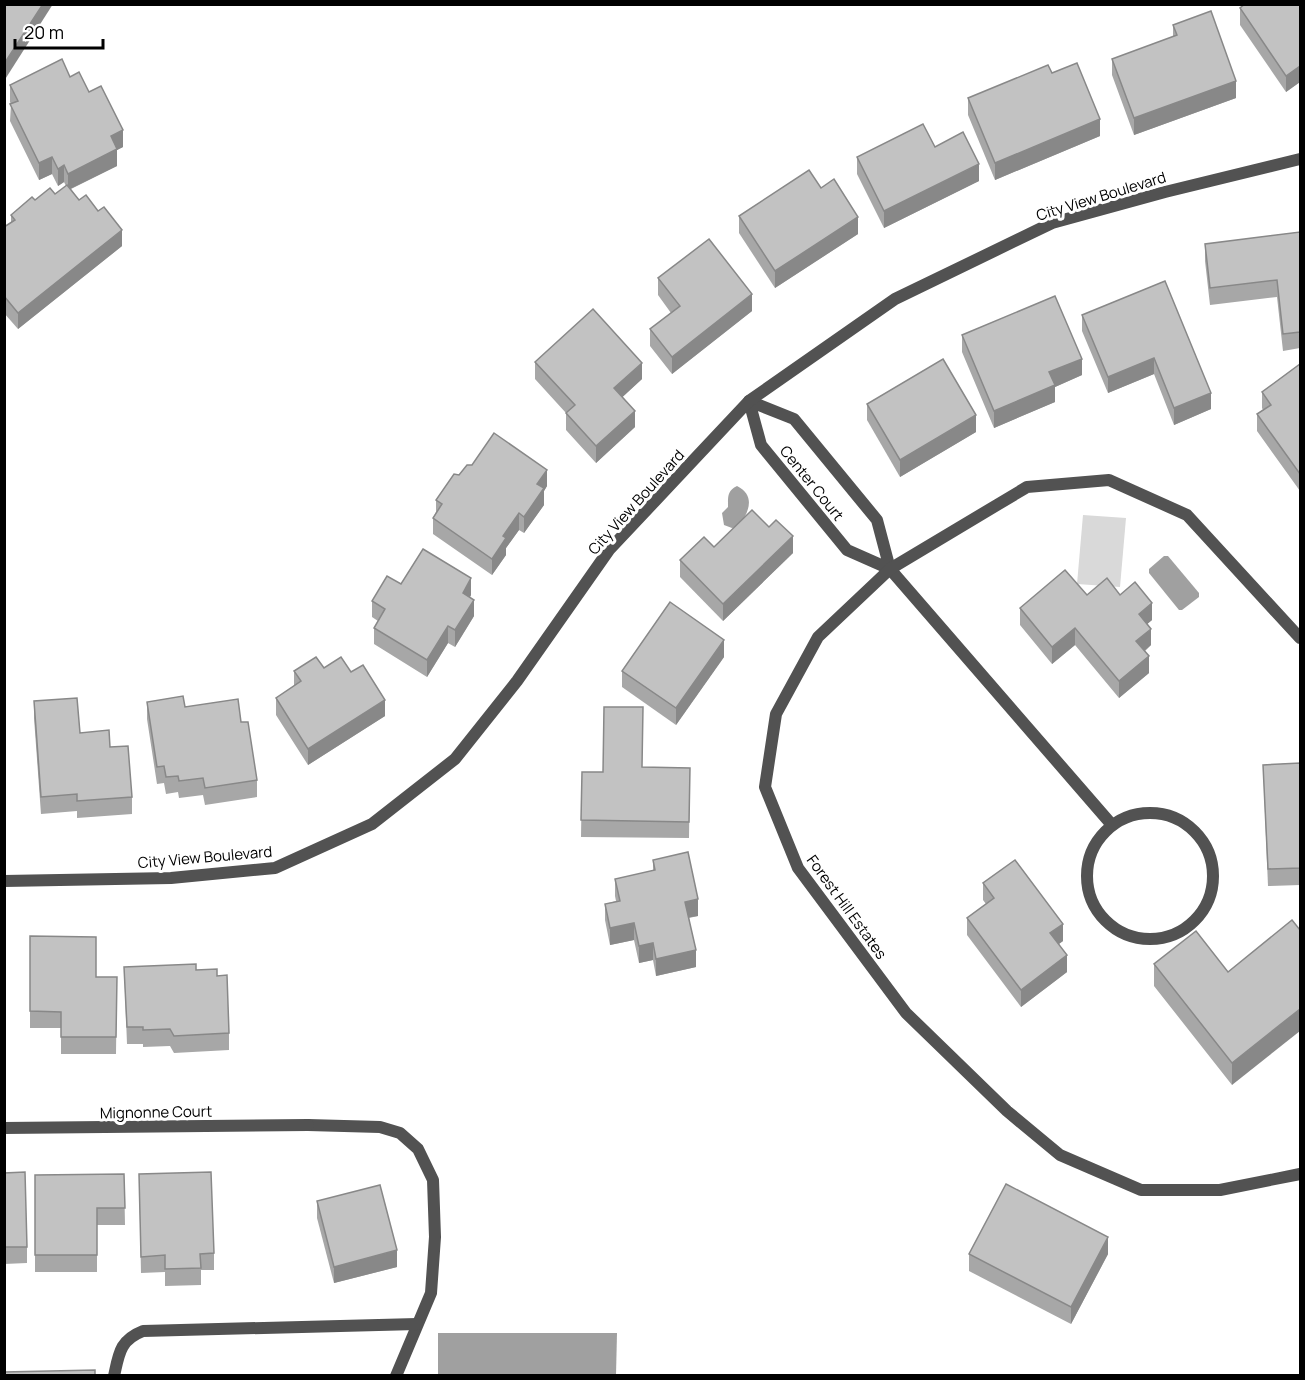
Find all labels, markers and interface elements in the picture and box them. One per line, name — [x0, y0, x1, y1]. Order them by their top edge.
scale bar — [15, 12, 104, 50]
text: 20 m — [24, 20, 64, 44]
street label: City View Boulevard — [1033, 166, 1169, 226]
street label: Center Court — [775, 441, 849, 525]
street label: City View Boulevard — [583, 445, 689, 559]
street label: City View Boulevard — [137, 841, 273, 873]
street label: Forest Hill Estates — [802, 851, 892, 963]
street label: Mignonne Court — [100, 1101, 212, 1123]

